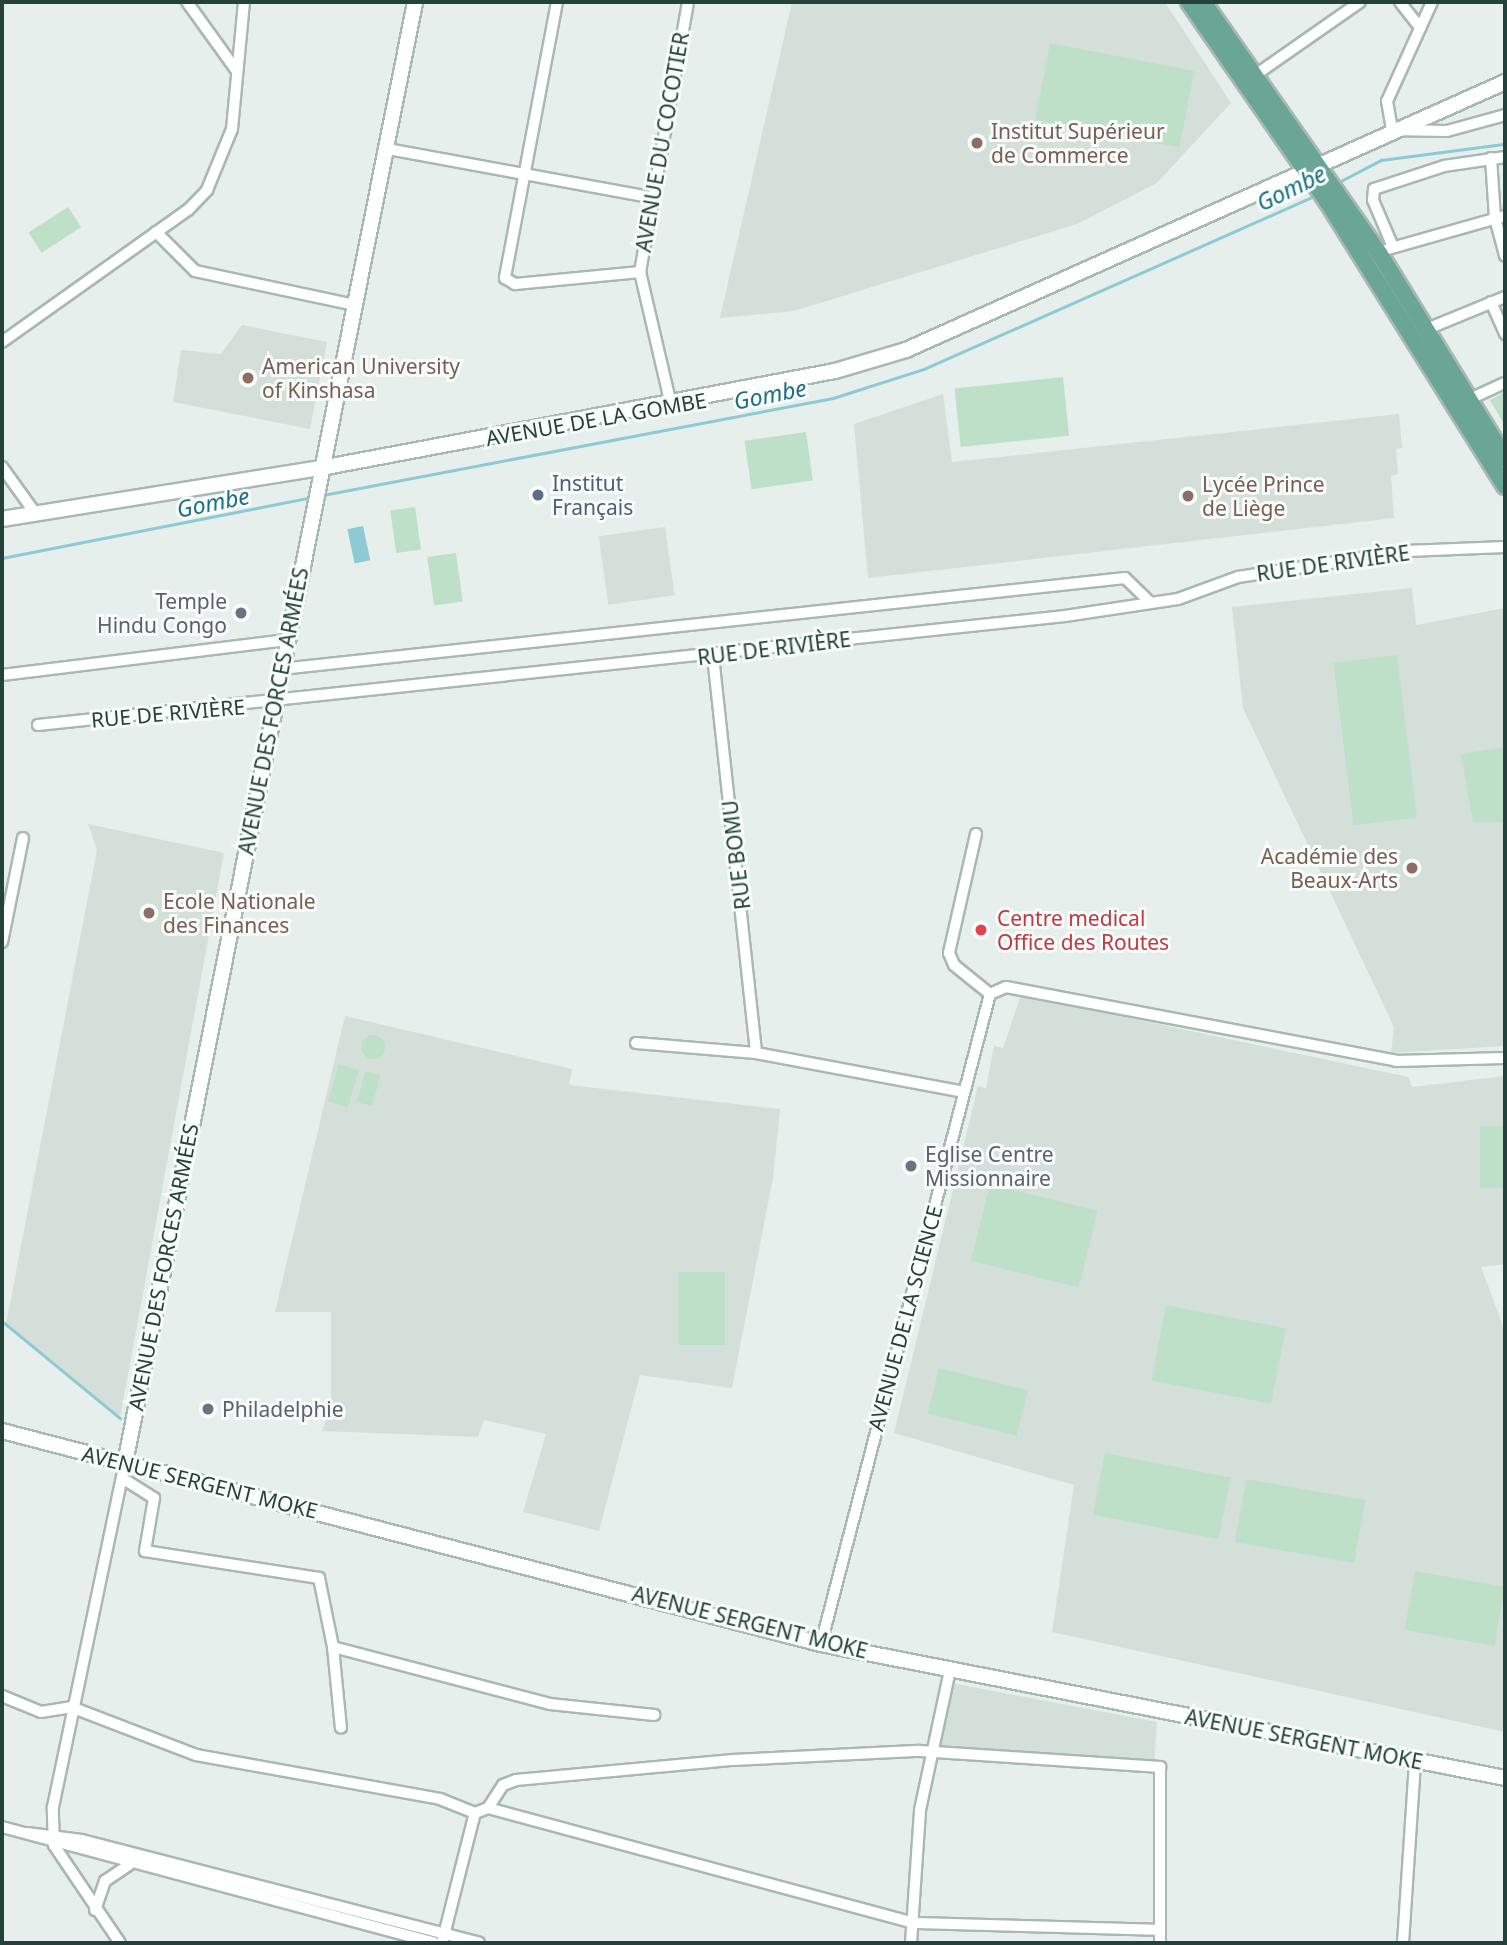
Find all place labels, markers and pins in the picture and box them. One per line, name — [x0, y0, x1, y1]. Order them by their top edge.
place label: Institut Supérieur de Commerce — [991, 118, 1165, 168]
marker: Institut Supérieur de Commerce — [969, 135, 985, 151]
place label: American University of Kinshasa — [262, 353, 460, 403]
marker: American University of Kinshasa — [240, 370, 256, 386]
place label: Institut Français — [552, 470, 633, 520]
place label: Lycée Prince de Liège — [1202, 471, 1325, 521]
marker: Institut Français — [530, 487, 546, 503]
marker: Lycée Prince de Liège — [1180, 488, 1196, 504]
place label: Temple Hindu Congo — [97, 588, 227, 638]
marker: Temple Hindu Congo — [233, 605, 249, 621]
place label: Académie des Beaux-Arts — [1261, 843, 1398, 893]
marker: Académie des Beaux-Arts — [1404, 860, 1420, 876]
place label: Ecole Nationale des Finances — [163, 888, 316, 938]
marker: Ecole Nationale des Finances — [141, 905, 157, 921]
place label: Centre medical Office des Routes — [997, 905, 1169, 955]
marker: Centre medical Office des Routes — [971, 920, 991, 940]
place label: Eglise Centre Missionnaire — [925, 1141, 1054, 1191]
marker: Eglise Centre Missionnaire — [903, 1158, 919, 1174]
place label: Philadelphie — [222, 1396, 344, 1422]
marker: Philadelphie — [200, 1401, 216, 1417]

